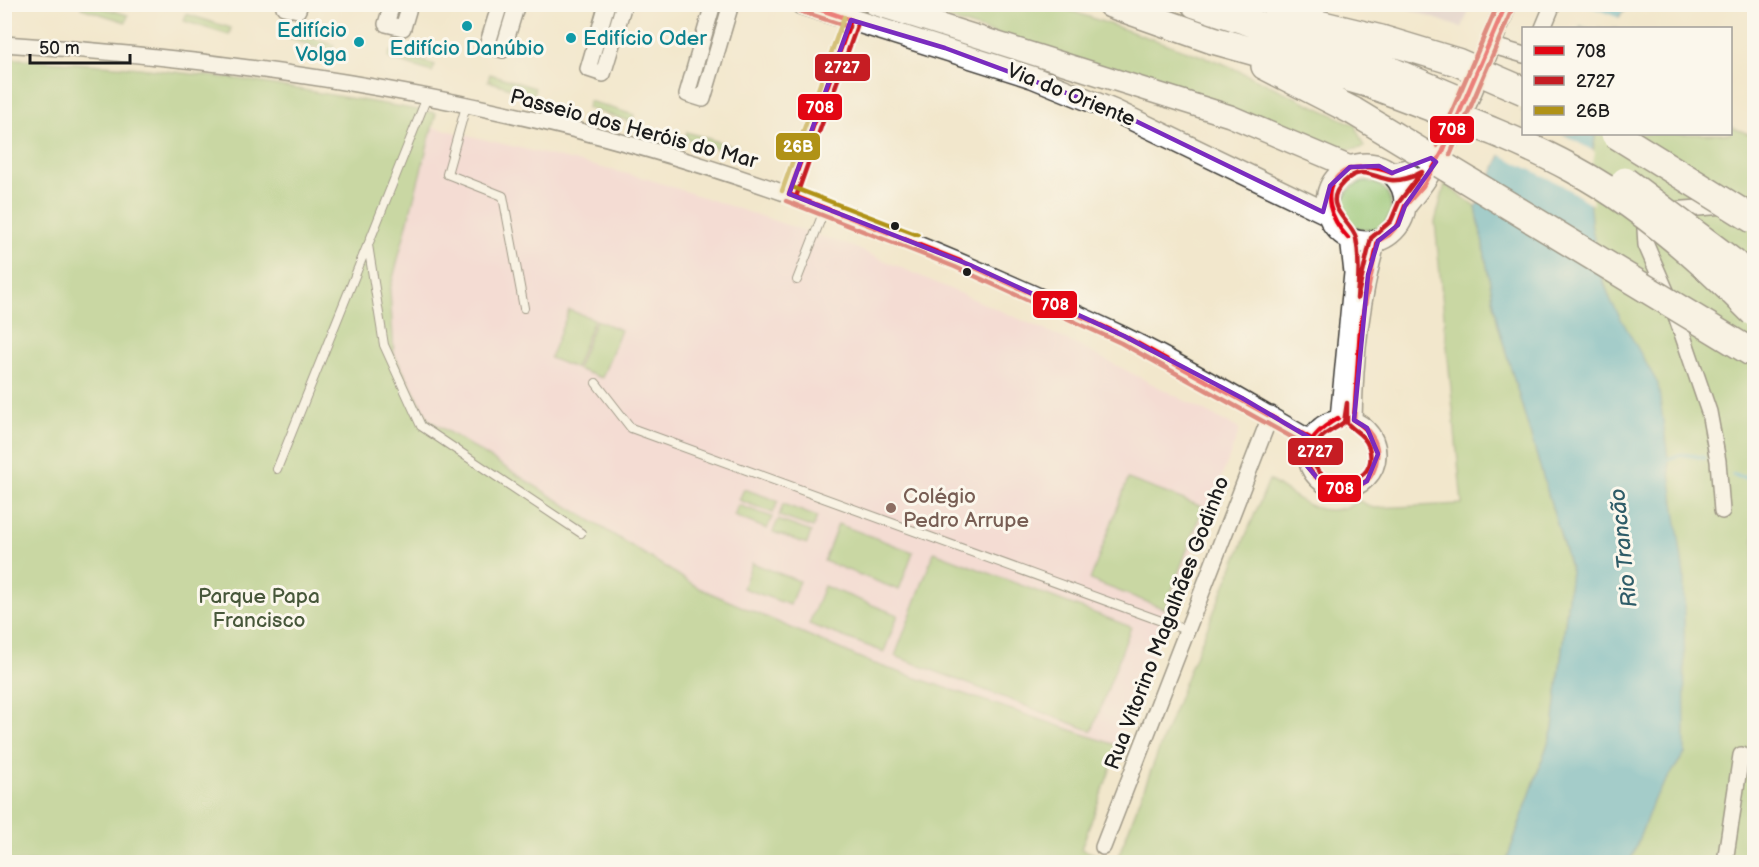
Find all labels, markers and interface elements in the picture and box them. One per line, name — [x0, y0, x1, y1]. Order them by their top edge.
place label: Edifício Volga — [277, 18, 347, 67]
marker: Edifício Danúbio — [460, 19, 474, 33]
place label: Edifício Oder — [583, 26, 707, 51]
scale bar — [30, 27, 130, 65]
legend — [1522, 27, 1732, 135]
marker: Edifício Oder — [564, 31, 578, 45]
marker: Edifício Volga — [352, 35, 366, 49]
place label: Edifício Danúbio — [390, 36, 544, 61]
text: 50 m — [39, 38, 80, 59]
text: 708 — [1576, 41, 1606, 62]
line badge: 2727 — [814, 53, 871, 82]
street label: Via do Oriente — [1003, 58, 1139, 132]
text: 2727 — [824, 59, 860, 78]
text: 2727 — [1576, 71, 1615, 92]
street label: Passeio dos Heróis do Mar — [508, 84, 761, 174]
line badge: 708 — [797, 93, 843, 121]
text: 708 — [806, 99, 834, 118]
text: 26B — [1576, 101, 1610, 122]
line badge: 708 — [1429, 115, 1475, 144]
text: 708 — [1438, 121, 1466, 140]
line badge: 26B — [775, 132, 821, 161]
text: 26B — [783, 138, 813, 157]
unlabelled marker — [889, 220, 901, 232]
unlabelled marker — [961, 266, 973, 278]
line badge: 708 — [1032, 290, 1078, 319]
text: 708 — [1041, 296, 1069, 315]
line badge: 2727 — [1287, 437, 1344, 466]
text: 2727 — [1297, 443, 1333, 462]
street label: Rua Vitorino Magalhães Godinho — [1099, 473, 1235, 773]
line badge: 708 — [1317, 474, 1362, 503]
text: 708 — [1326, 480, 1354, 499]
place label: Colégio Pedro Arrupe — [903, 484, 1029, 533]
water label: Rio Trancão — [1604, 487, 1644, 609]
marker: Colégio Pedro Arrupe — [884, 501, 898, 515]
park label: Parque Papa Francisco — [198, 584, 320, 633]

